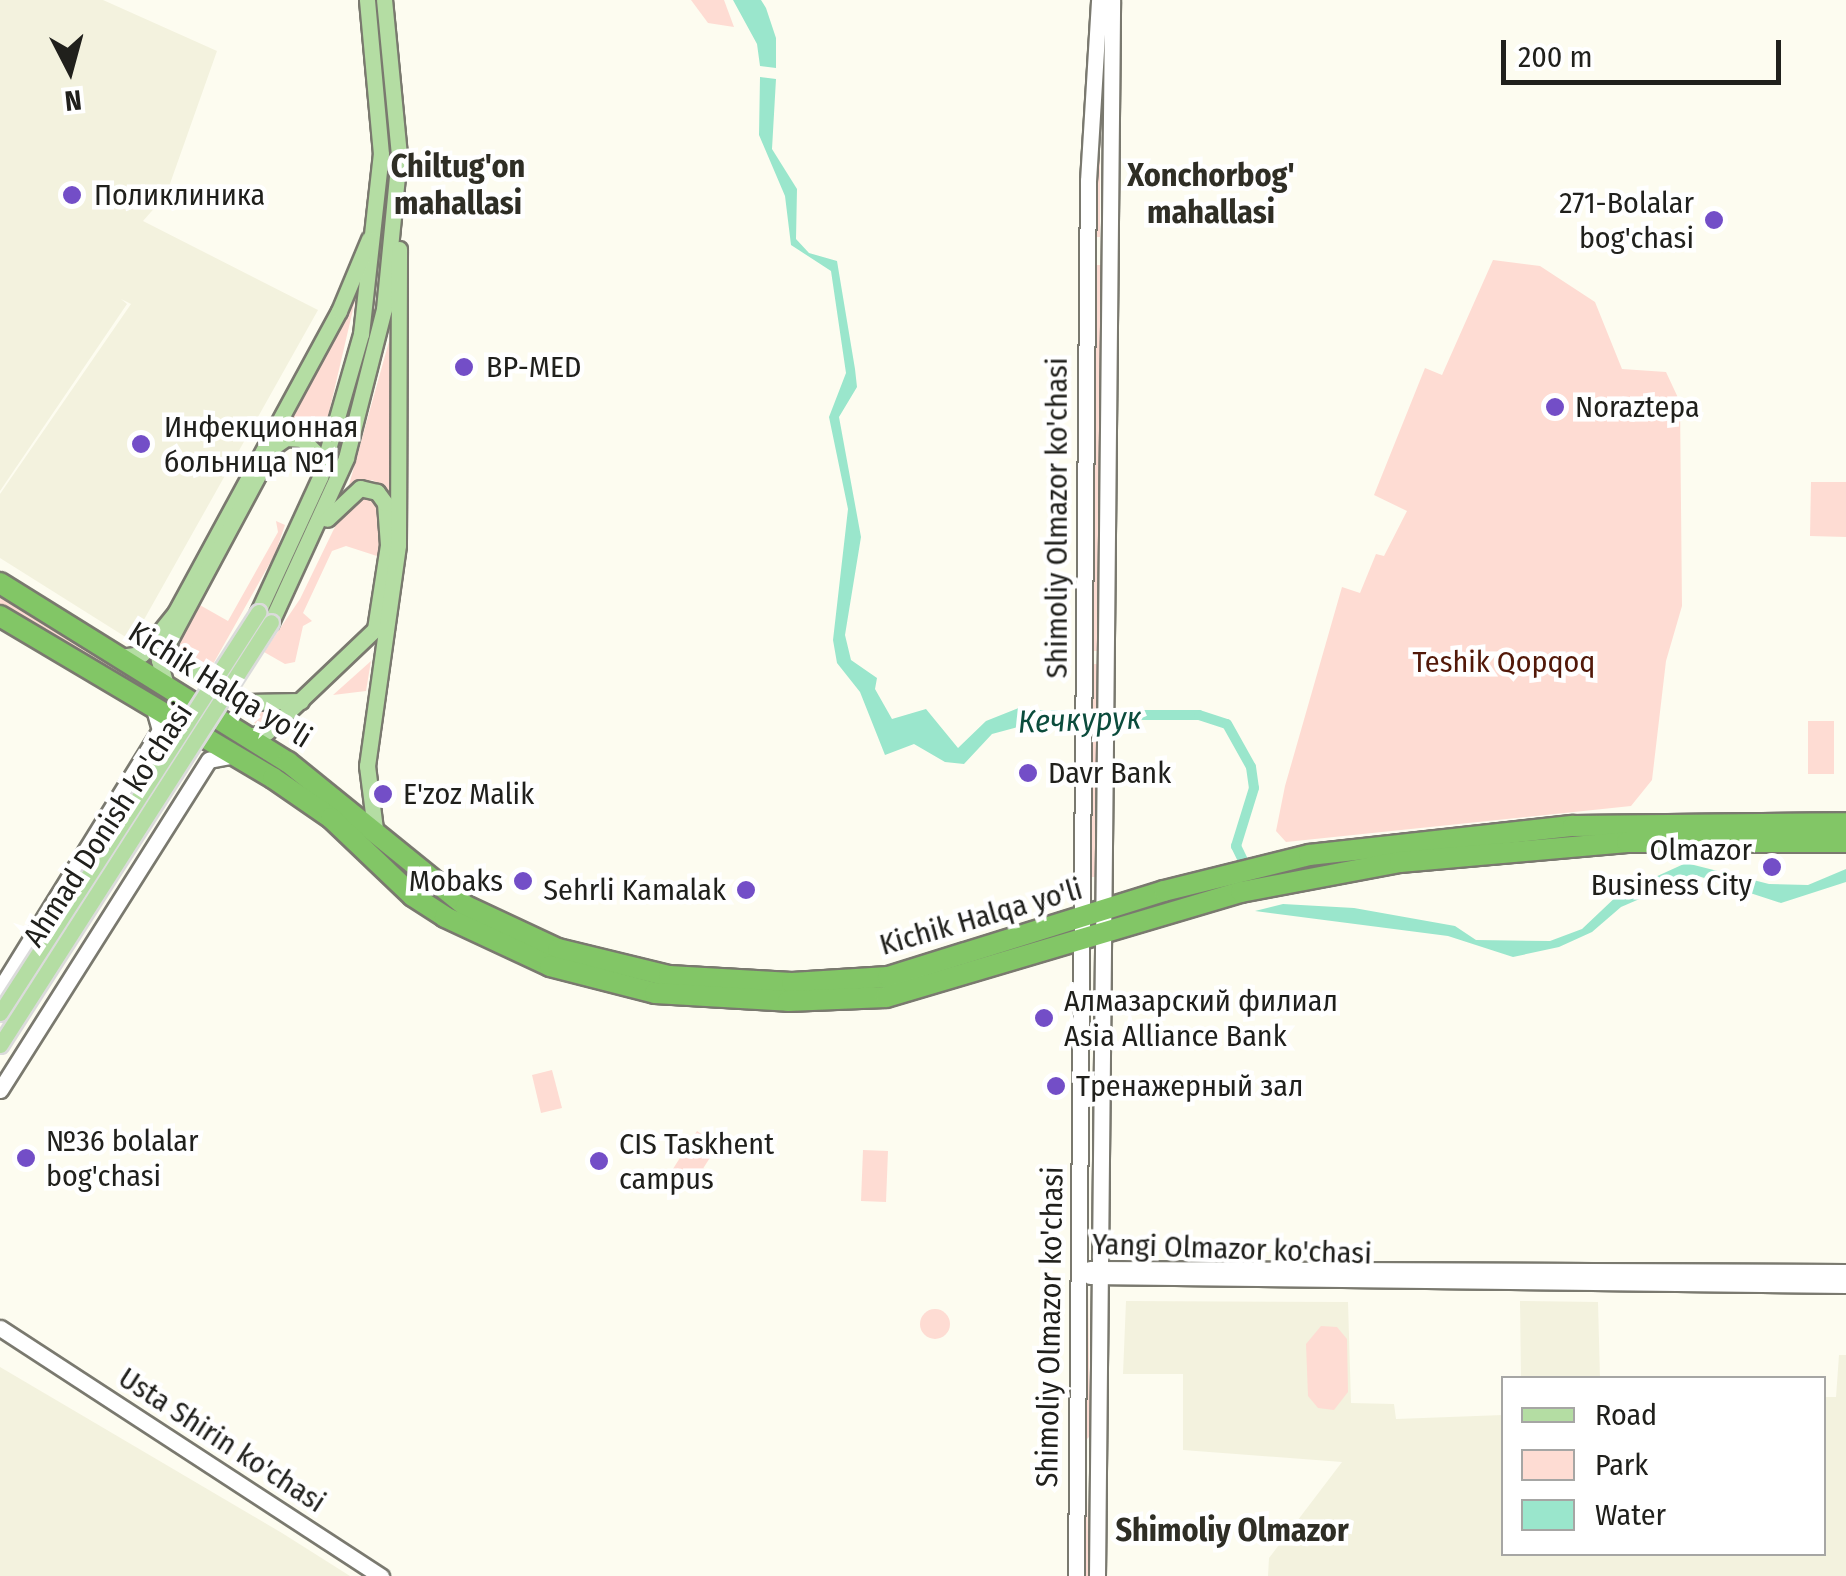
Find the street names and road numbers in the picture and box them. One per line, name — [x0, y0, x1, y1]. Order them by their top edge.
street label: Shimoliy Olmazor ko'chasi — [1039, 358, 1075, 678]
street label: Kichik Halqa yo'li — [122, 614, 318, 756]
street label: Ahmad Donish ko'chasi — [16, 696, 200, 954]
street label: Kichik Halqa yo'li — [876, 871, 1086, 963]
street label: Shimoliy Olmazor ko'chasi — [1029, 1166, 1071, 1488]
street label: Yangi Olmazor ko'chasi — [1092, 1226, 1372, 1272]
street label: Usta Shirin ko'chasi — [112, 1360, 332, 1520]

